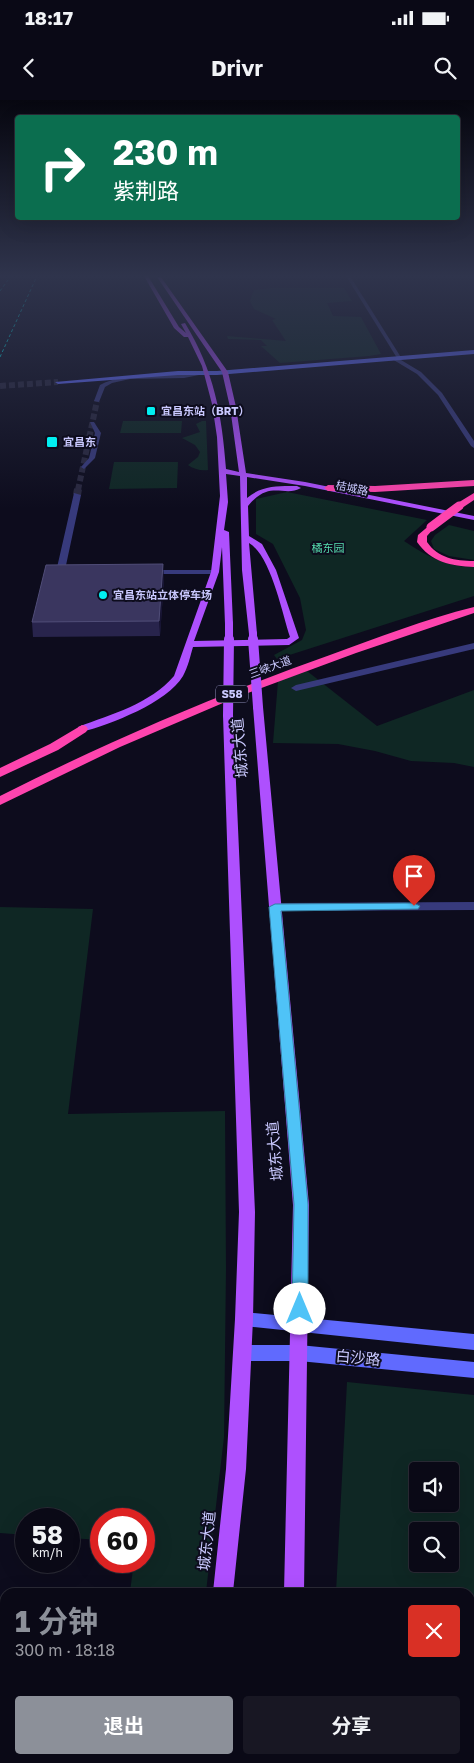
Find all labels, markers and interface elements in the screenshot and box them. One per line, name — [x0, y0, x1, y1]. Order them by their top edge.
text: 18:17 — [25, 6, 73, 29]
icon: back — [15, 54, 43, 82]
text: Drivr — [211, 54, 263, 81]
icon: search — [431, 54, 459, 82]
text: 230 m — [113, 131, 218, 173]
icon: right — [30, 135, 95, 200]
text: 紫荆路 — [113, 177, 179, 204]
place label: 宜昌东站（BRT） — [161, 404, 249, 417]
marker: 宜昌东站（BRT） — [145, 405, 157, 417]
marker: 宜昌东 — [45, 435, 59, 449]
place label: 宜昌东 — [63, 435, 96, 448]
street label: 桔城路 — [335, 478, 370, 497]
park label: 橘东园 — [312, 541, 345, 554]
place label: 宜昌东站立体停车场 — [113, 588, 212, 601]
marker: 宜昌东站立体停车场 — [97, 589, 109, 601]
street label: 三峡大道 — [247, 653, 293, 680]
road number: S58 — [216, 686, 248, 702]
street label: 城东大道 — [227, 717, 251, 779]
pin — [393, 855, 435, 906]
icon: arrive — [400, 862, 428, 890]
street label: 城东大道 — [262, 1120, 286, 1182]
position arrow — [273, 1282, 325, 1334]
street label: 白沙路 — [335, 1346, 381, 1368]
map controls — [409, 1462, 459, 1572]
button: sound — [409, 1462, 459, 1512]
speed limit sign: 60 — [90, 1508, 155, 1573]
street label: 城东大道 — [194, 1510, 218, 1572]
text: 58 — [32, 1519, 63, 1550]
button: search — [409, 1522, 459, 1572]
text: km/h — [32, 1545, 63, 1560]
text: 1 分钟 — [15, 1603, 98, 1639]
button: close — [408, 1605, 460, 1657]
text: 300 m · 18:18 — [15, 1640, 115, 1660]
button: 退出 — [15, 1696, 233, 1754]
button: 分享 — [243, 1696, 460, 1754]

